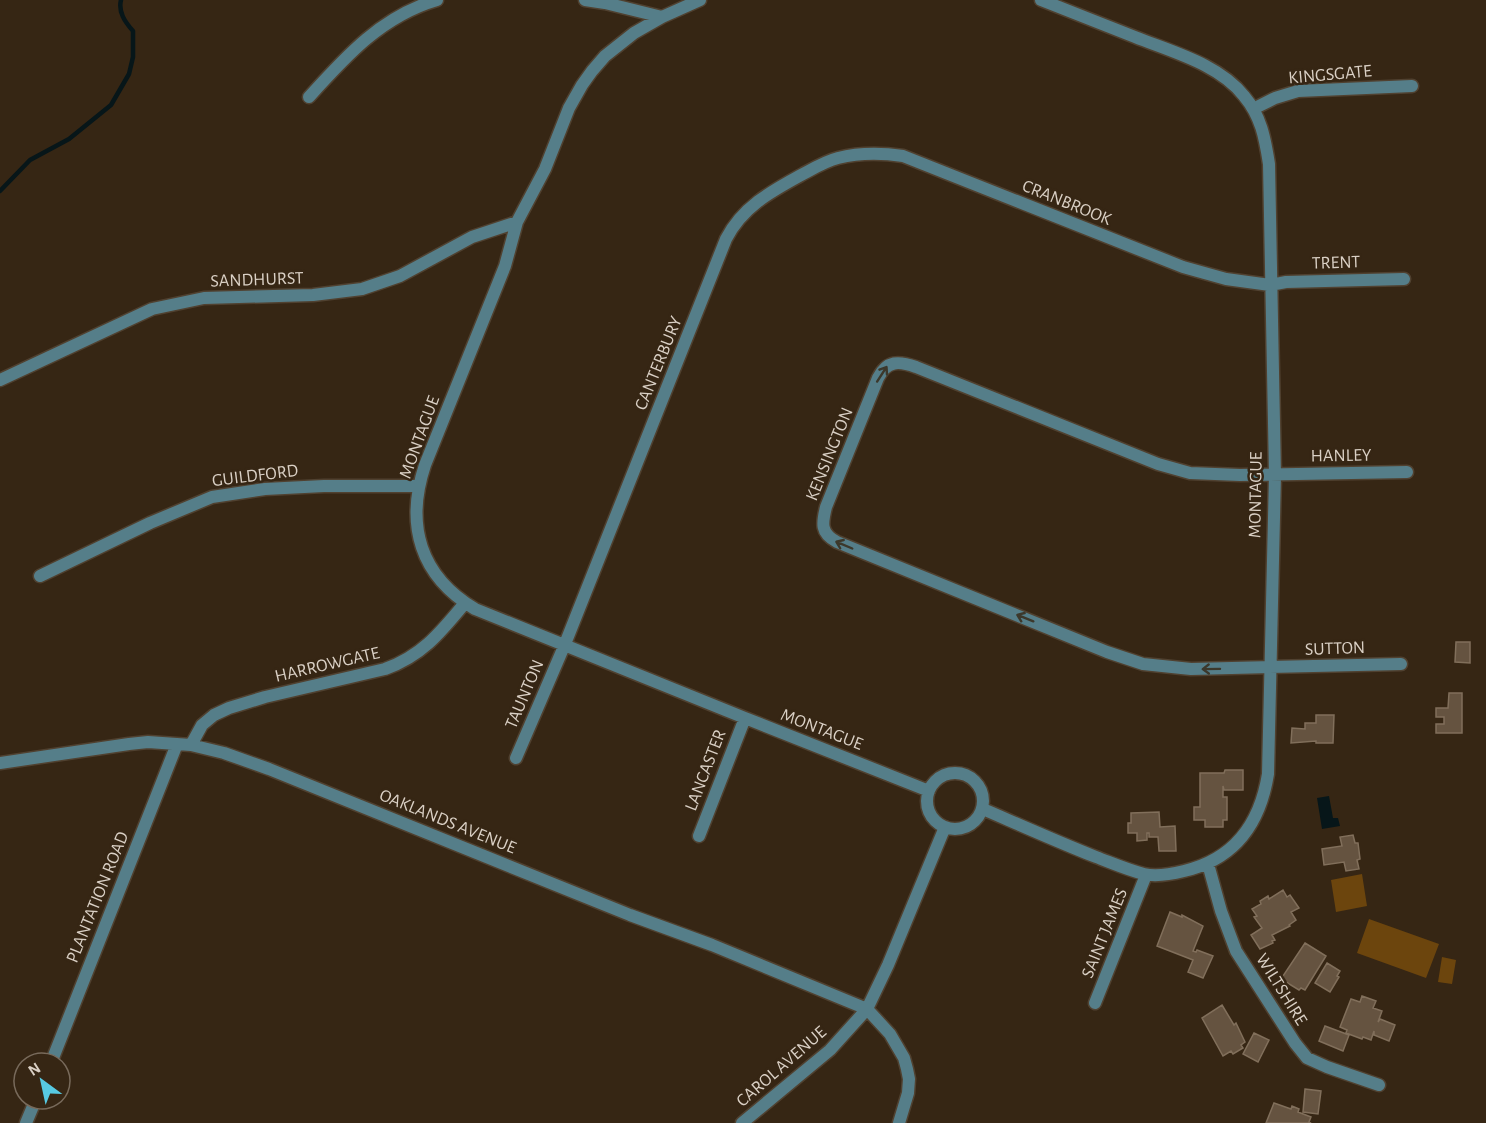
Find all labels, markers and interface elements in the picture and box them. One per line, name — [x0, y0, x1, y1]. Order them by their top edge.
street label: KINGSGATE — [1288, 62, 1373, 88]
street label: CRANBROOK — [1020, 177, 1114, 229]
street label: TRENT — [1312, 253, 1361, 273]
street label: SANDHURST — [210, 269, 304, 291]
street label: CANTERBURY — [632, 314, 686, 413]
one-way arrow — [876, 366, 888, 383]
street label: MONTAGUE — [397, 393, 443, 481]
street label: KENSINGTON — [803, 405, 857, 504]
street label: HANLEY — [1311, 446, 1372, 466]
street label: MONTAGUE — [1246, 451, 1266, 538]
street label: GUILDFORD — [211, 462, 299, 490]
one-way arrow — [836, 539, 854, 550]
one-way arrow — [1016, 612, 1035, 623]
street label: SUTTON — [1305, 639, 1366, 659]
street label: HARROWGATE — [273, 644, 382, 686]
street label: TAUNTON — [502, 657, 547, 732]
one-way arrow — [1201, 663, 1221, 675]
street label: MONTAGUE — [778, 706, 865, 754]
street label: LANCASTER — [682, 727, 730, 813]
street label: OAKLANDS AVENUE — [377, 786, 519, 858]
street label: PLANTATION ROAD — [63, 829, 132, 965]
street label: SAINT JAMES — [1079, 886, 1131, 981]
street label: WILTSHIRE — [1252, 951, 1310, 1029]
street label: CAROL AVENUE — [733, 1023, 830, 1110]
north arrow — [12, 1051, 72, 1111]
text: N — [25, 1060, 43, 1079]

